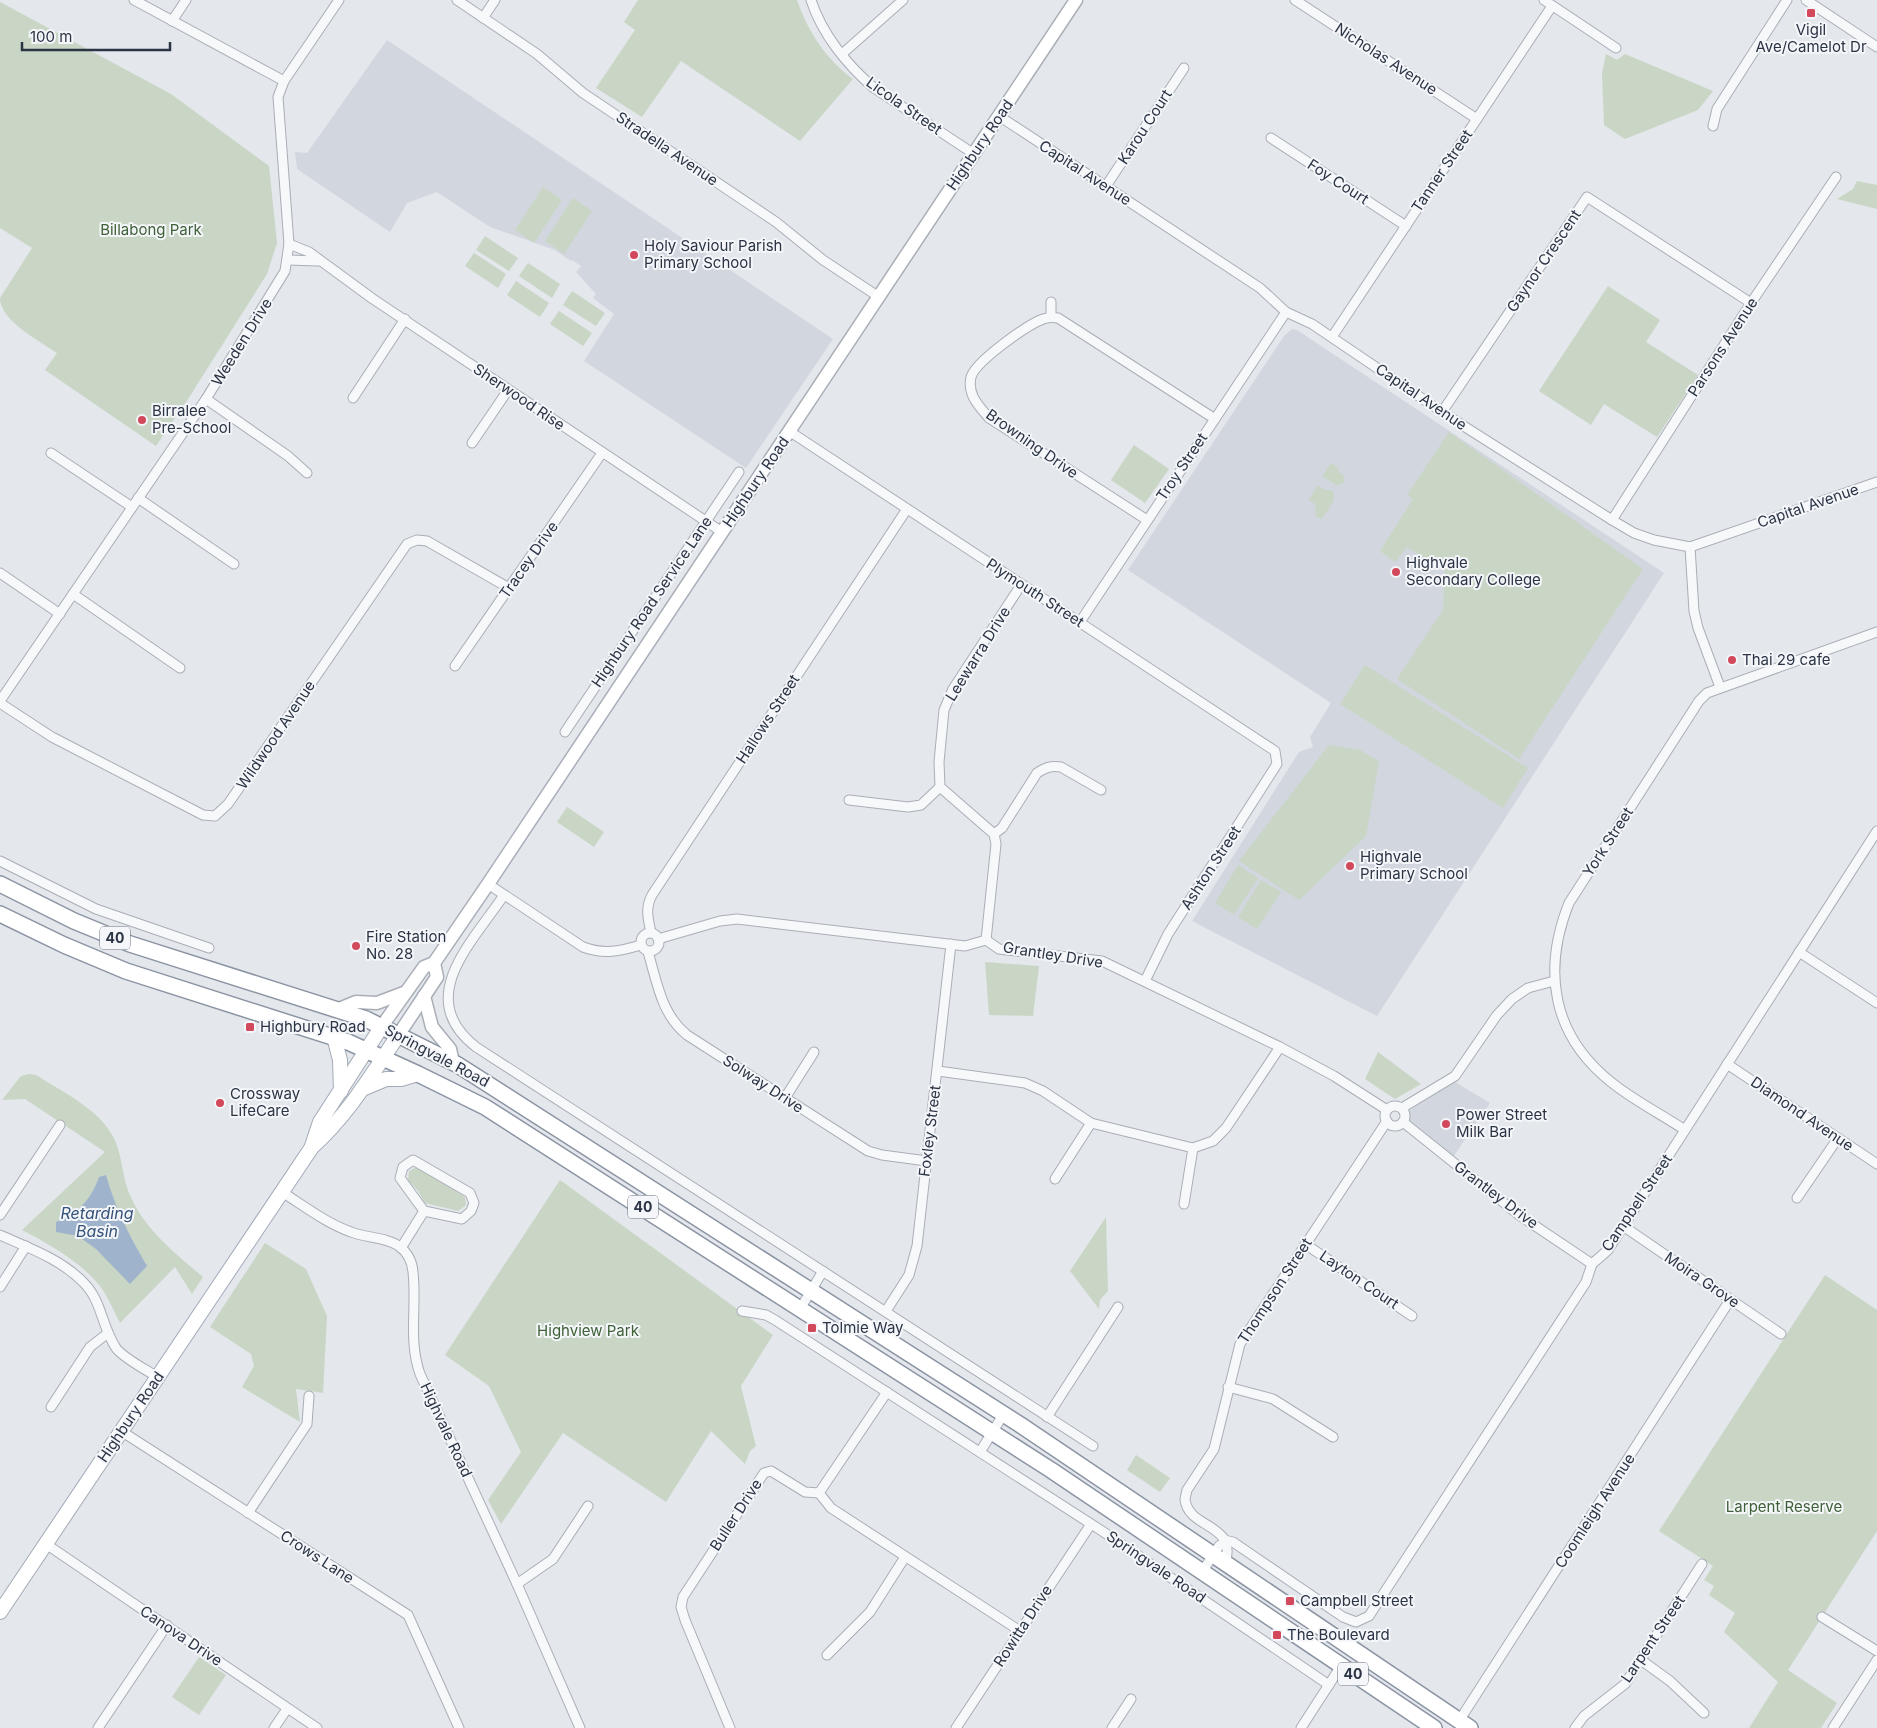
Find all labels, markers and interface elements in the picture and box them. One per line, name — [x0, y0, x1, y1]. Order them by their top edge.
marker: Vigil Ave/Camelot Dr — [1805, 7, 1817, 19]
street label: Nicholas Avenue — [1332, 18, 1441, 99]
scale bar — [22, 20, 170, 52]
place label: Vigil Ave/Camelot Dr — [1755, 20, 1867, 56]
text: 100 m — [30, 27, 72, 46]
street label: Licola Street — [863, 72, 946, 139]
street label: Karou Court — [1113, 86, 1176, 168]
street label: Highbury Road — [942, 96, 1017, 194]
street label: Stradella Avenue — [613, 107, 722, 190]
street label: Tanner Street — [1407, 126, 1476, 216]
street label: Capital Avenue — [1036, 136, 1135, 209]
street label: Foy Court — [1304, 155, 1373, 208]
street label: Gaynor Crescent — [1502, 206, 1585, 316]
park label: Billabong Park — [100, 220, 203, 239]
place label: Holy Saviour Parish Primary School — [644, 236, 782, 272]
marker: Holy Saviour Parish Primary School — [628, 249, 640, 261]
street label: Weeden Drive — [207, 294, 276, 389]
street label: Parsons Avenue — [1683, 294, 1762, 400]
street label: Sherwood Rise — [470, 359, 569, 434]
street label: Capital Avenue — [1372, 359, 1471, 434]
place label: Birralee Pre-School — [152, 401, 231, 437]
street label: Browning Drive — [983, 405, 1082, 482]
marker: Birralee Pre-School — [136, 414, 148, 426]
street label: Troy Street — [1152, 429, 1211, 504]
street label: Highbury Road — [718, 433, 793, 531]
street label: Capital Avenue — [1755, 479, 1861, 532]
street label: Highbury Road Service Lane — [587, 513, 716, 691]
street label: Tracey Drive — [495, 517, 562, 602]
place label: Highvale Secondary College — [1406, 553, 1541, 589]
street label: Plymouth Street — [983, 554, 1088, 631]
marker: Highvale Secondary College — [1390, 566, 1402, 578]
street label: Leewarra Drive — [941, 603, 1014, 704]
place label: Thai 29 cafe — [1742, 650, 1831, 669]
marker: Thai 29 cafe — [1726, 654, 1738, 666]
street label: Hallows Street — [732, 671, 803, 767]
street label: Wildwood Avenue — [232, 677, 319, 793]
street label: York Street — [1578, 803, 1637, 880]
street label: Ashton Street — [1176, 822, 1245, 913]
place label: Highvale Primary School — [1360, 847, 1468, 883]
marker: Highvale Primary School — [1344, 860, 1356, 872]
road number: 40 — [100, 926, 130, 950]
place label: Fire Station No. 28 — [366, 927, 446, 963]
street label: Grantley Drive — [1002, 937, 1104, 972]
marker: Fire Station No. 28 — [350, 940, 362, 952]
place label: Highbury Road — [260, 1017, 366, 1036]
street label: Springvale Road — [382, 1020, 493, 1091]
marker: Highbury Road — [244, 1021, 256, 1033]
street label: Solway Drive — [719, 1050, 807, 1117]
street label: Diamond Avenue — [1747, 1072, 1857, 1155]
place label: Crossway LifeCare — [230, 1084, 301, 1120]
street label: Foxley Street — [914, 1084, 945, 1178]
marker: Crossway LifeCare — [214, 1097, 226, 1109]
place label: Power Street Milk Bar — [1456, 1105, 1547, 1141]
marker: Power Street Milk Bar — [1440, 1118, 1452, 1130]
street label: Campbell Street — [1597, 1150, 1676, 1255]
street label: Grantley Drive — [1450, 1157, 1542, 1233]
road number: 40 — [628, 1196, 658, 1218]
water label: Retarding Basin — [61, 1203, 134, 1241]
street label: Thompson Street — [1233, 1234, 1316, 1347]
street label: Layton Court — [1316, 1246, 1403, 1313]
street label: Moira Grove — [1661, 1247, 1744, 1312]
place label: Tolmie Way — [822, 1318, 904, 1337]
park label: Highview Park — [537, 1321, 640, 1340]
marker: Tolmie Way — [806, 1322, 818, 1334]
street label: Highbury Road — [93, 1368, 168, 1466]
street label: Highvale Road — [416, 1379, 477, 1480]
street label: Coomleigh Avenue — [1550, 1450, 1639, 1572]
street label: Buller Drive — [705, 1475, 766, 1554]
park label: Larpent Reserve — [1726, 1497, 1842, 1516]
street label: Crows Lane — [277, 1526, 358, 1587]
street label: Springvale Road — [1103, 1526, 1210, 1607]
street label: Rowitta Drive — [989, 1581, 1056, 1670]
place label: Campbell Street — [1300, 1591, 1414, 1610]
street label: Larpent Street — [1616, 1591, 1689, 1686]
marker: Campbell Street — [1284, 1595, 1296, 1607]
street label: Canova Drive — [137, 1601, 226, 1670]
place label: The Boulevard — [1287, 1625, 1390, 1644]
marker: The Boulevard — [1271, 1629, 1283, 1641]
road number: 40 — [1338, 1662, 1368, 1686]

